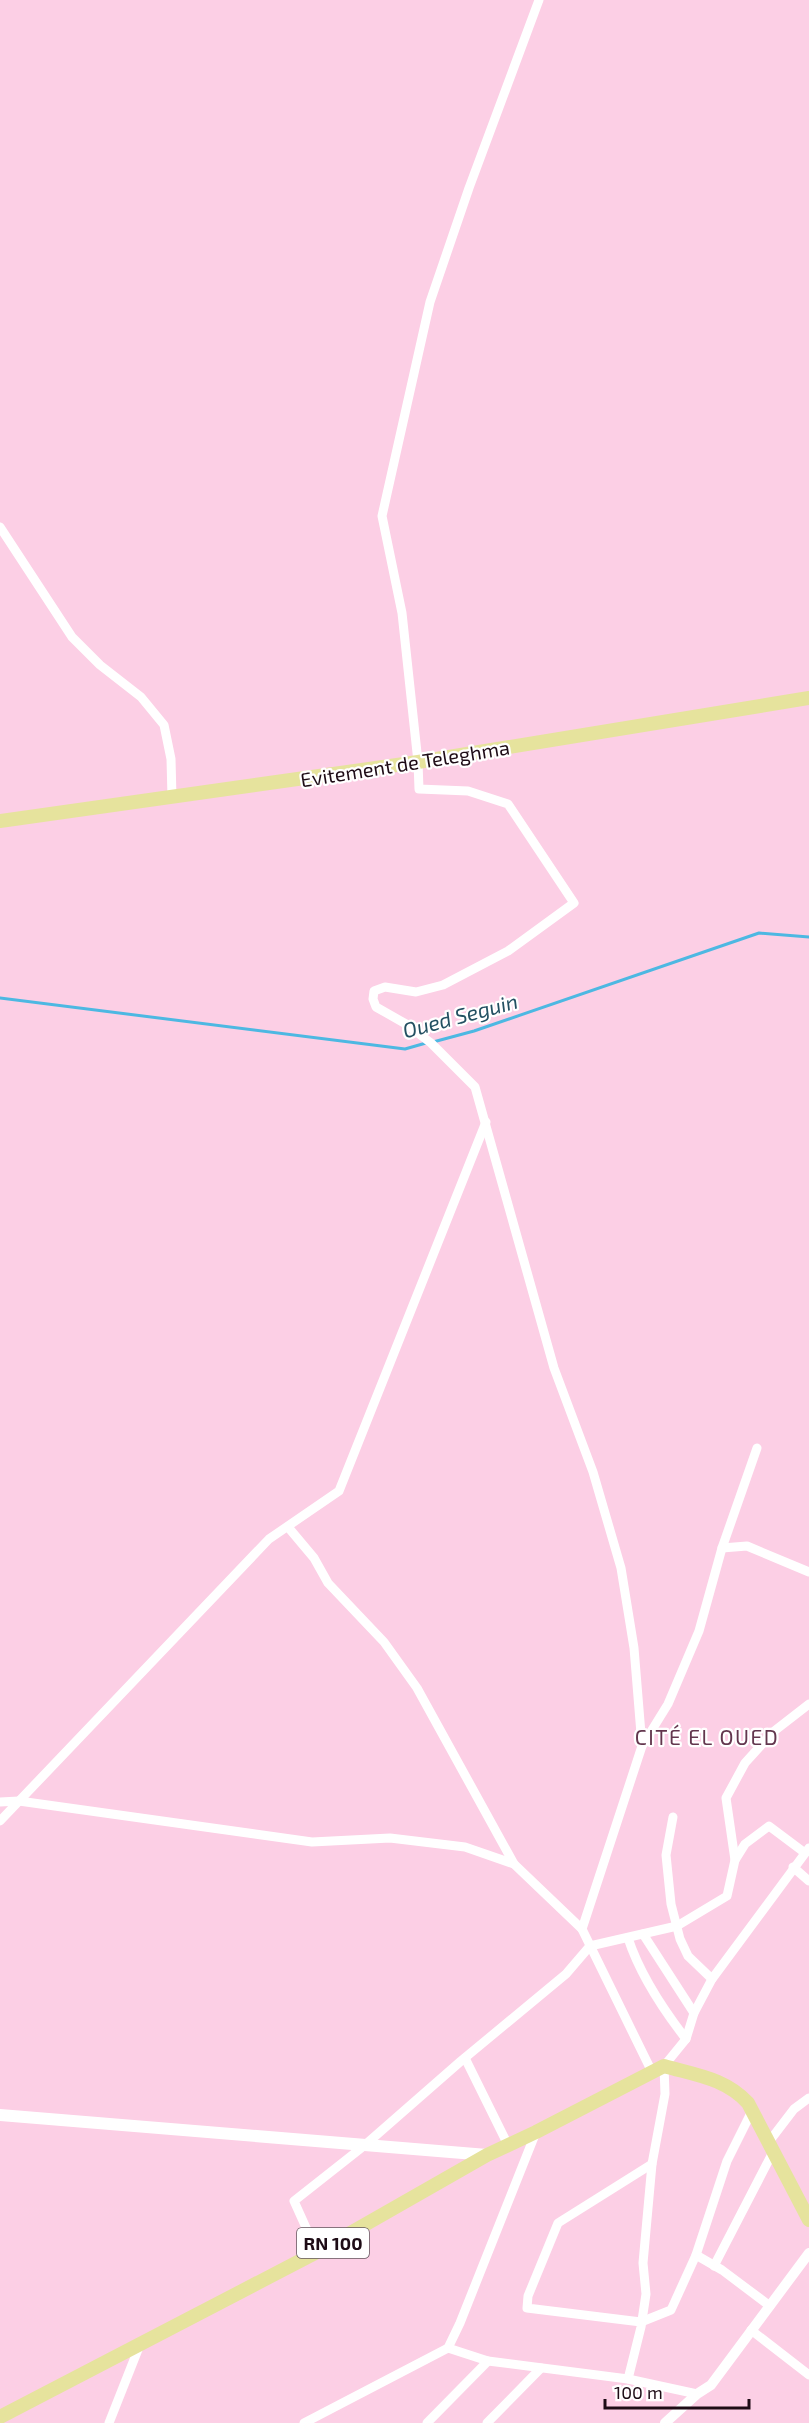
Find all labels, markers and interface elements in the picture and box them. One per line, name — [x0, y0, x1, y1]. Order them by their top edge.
street label: Evitement de Teleghma — [299, 735, 511, 791]
water label: Oued Seguin — [400, 988, 520, 1042]
district label: CITÉ EL OUED — [635, 1724, 779, 1749]
road number: RN 100 — [297, 2228, 369, 2258]
scale bar — [605, 2372, 749, 2410]
text: 100 m — [614, 2381, 663, 2403]

